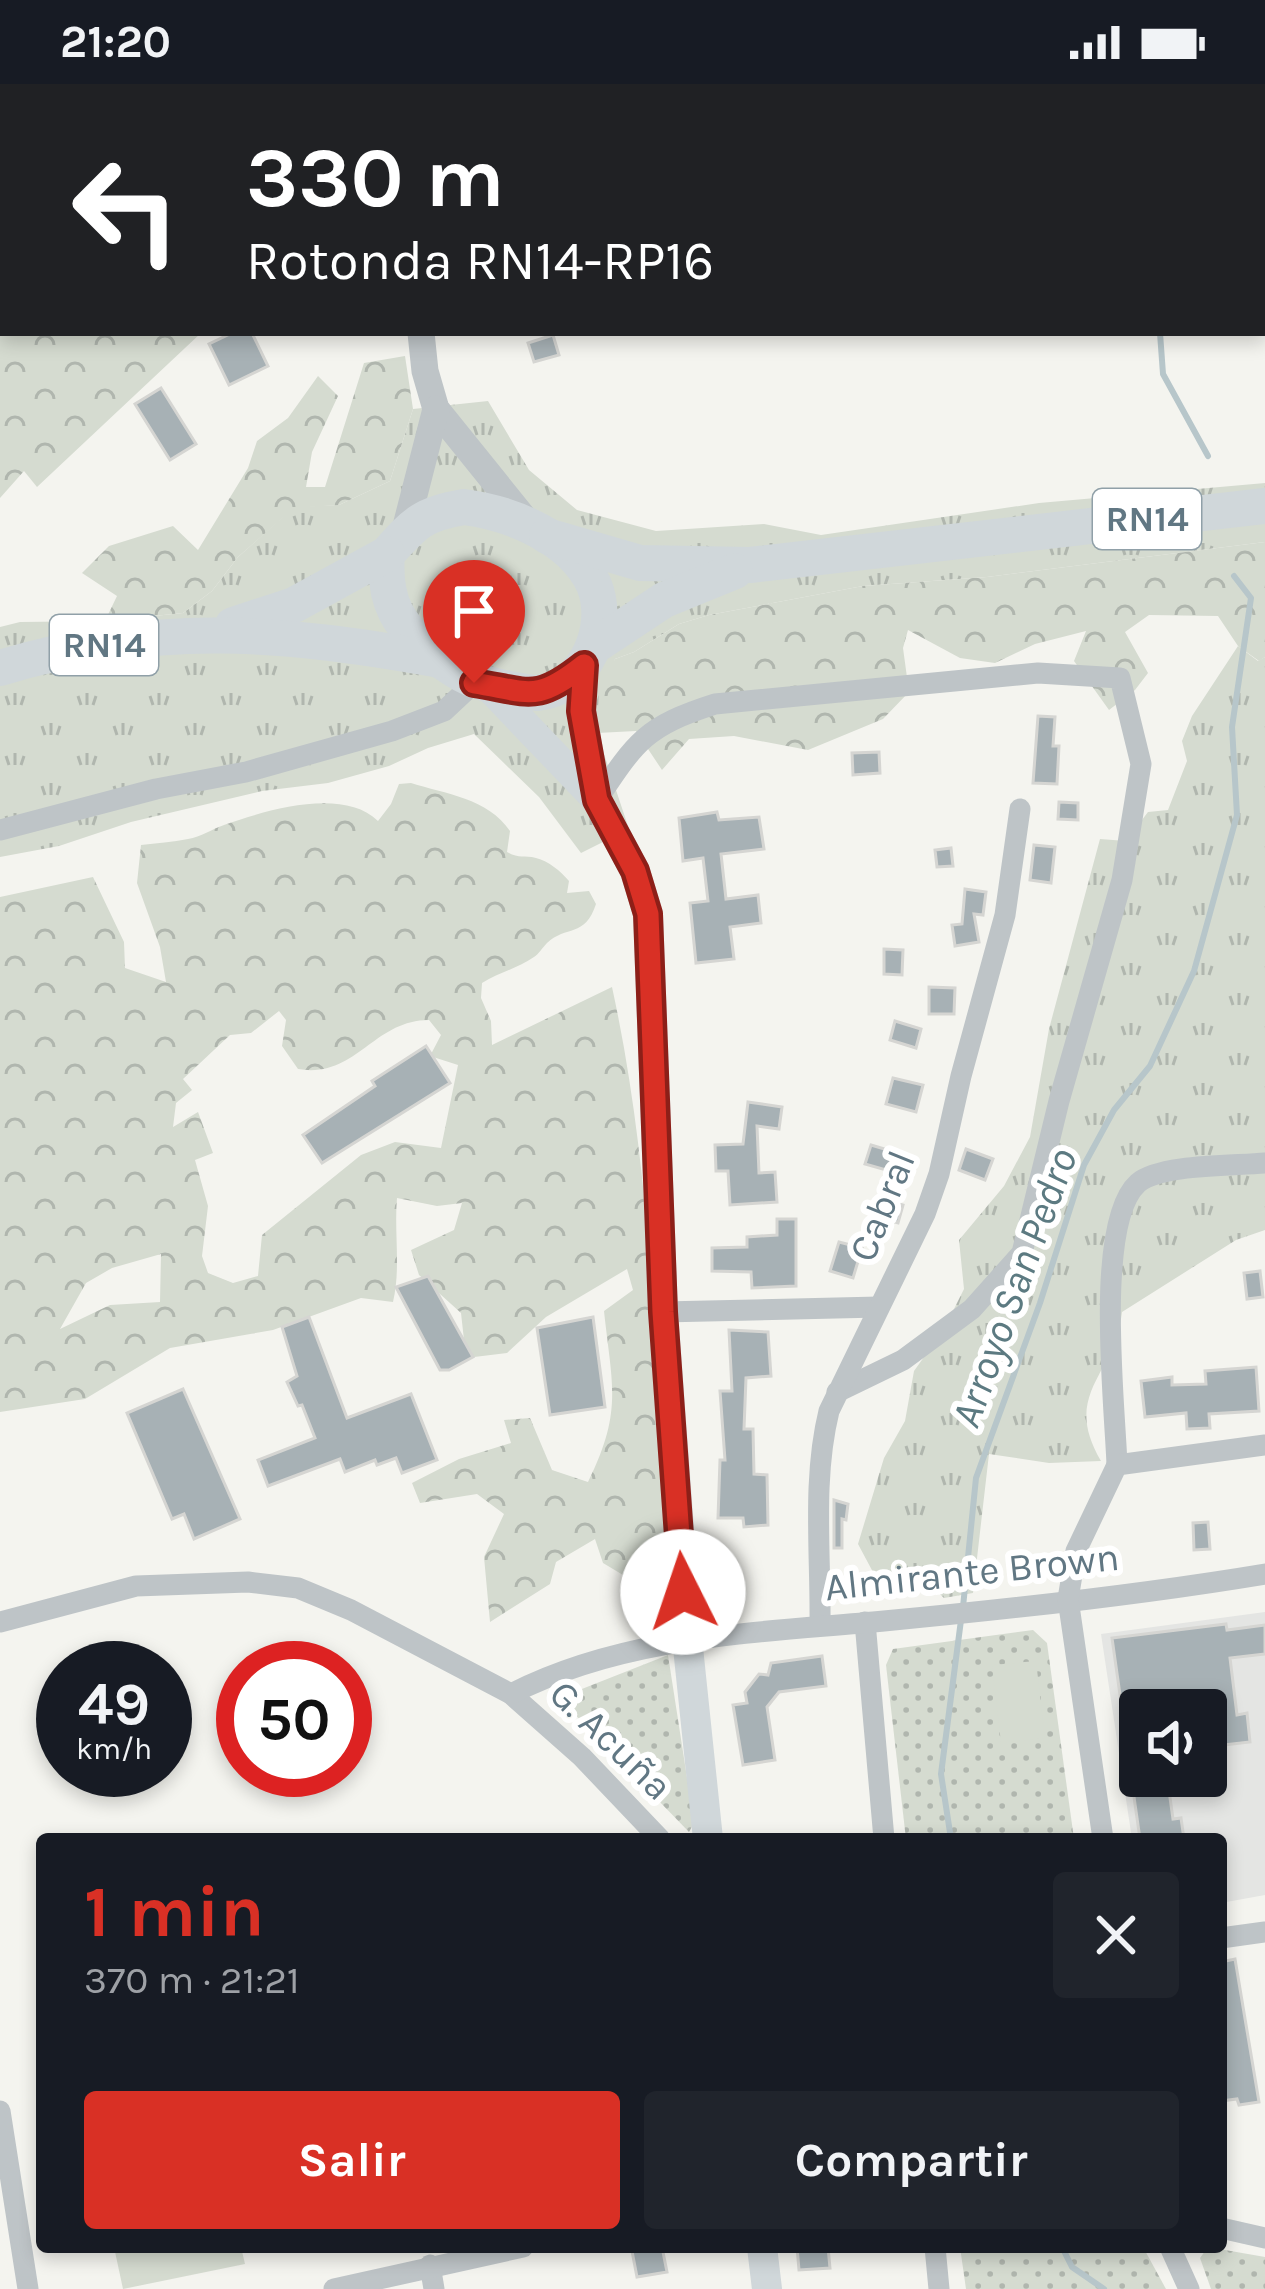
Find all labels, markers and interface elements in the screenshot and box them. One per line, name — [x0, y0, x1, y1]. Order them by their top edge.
text: 21:20 — [60, 16, 171, 68]
text: 330 m — [246, 129, 505, 227]
icon: left — [48, 132, 204, 288]
text: Rotonda RN14-RP16 — [246, 229, 714, 293]
road number: RN14 — [1093, 489, 1201, 549]
pin — [423, 560, 525, 683]
icon: arrive — [441, 578, 507, 644]
road number: RN14 — [50, 615, 158, 675]
water label: Arroyo San Pedro — [940, 1142, 1088, 1434]
street label: Cabral — [839, 1144, 925, 1268]
position arrow — [620, 1529, 746, 1655]
street label: Almirante Brown — [822, 1534, 1122, 1610]
speed limit sign: 50 — [216, 1641, 372, 1797]
text: 49 — [78, 1669, 150, 1739]
street label: G. Acuña — [540, 1670, 682, 1810]
map controls — [1119, 1689, 1227, 1797]
button: sound — [1119, 1689, 1227, 1797]
text: km/h — [76, 1731, 152, 1767]
text: 1 min — [84, 1870, 265, 1954]
button: close — [1053, 1872, 1179, 1998]
text: 370 m · 21:21 — [84, 1957, 300, 2003]
button: Salir — [84, 2091, 620, 2229]
button: Compartir — [644, 2091, 1179, 2229]

